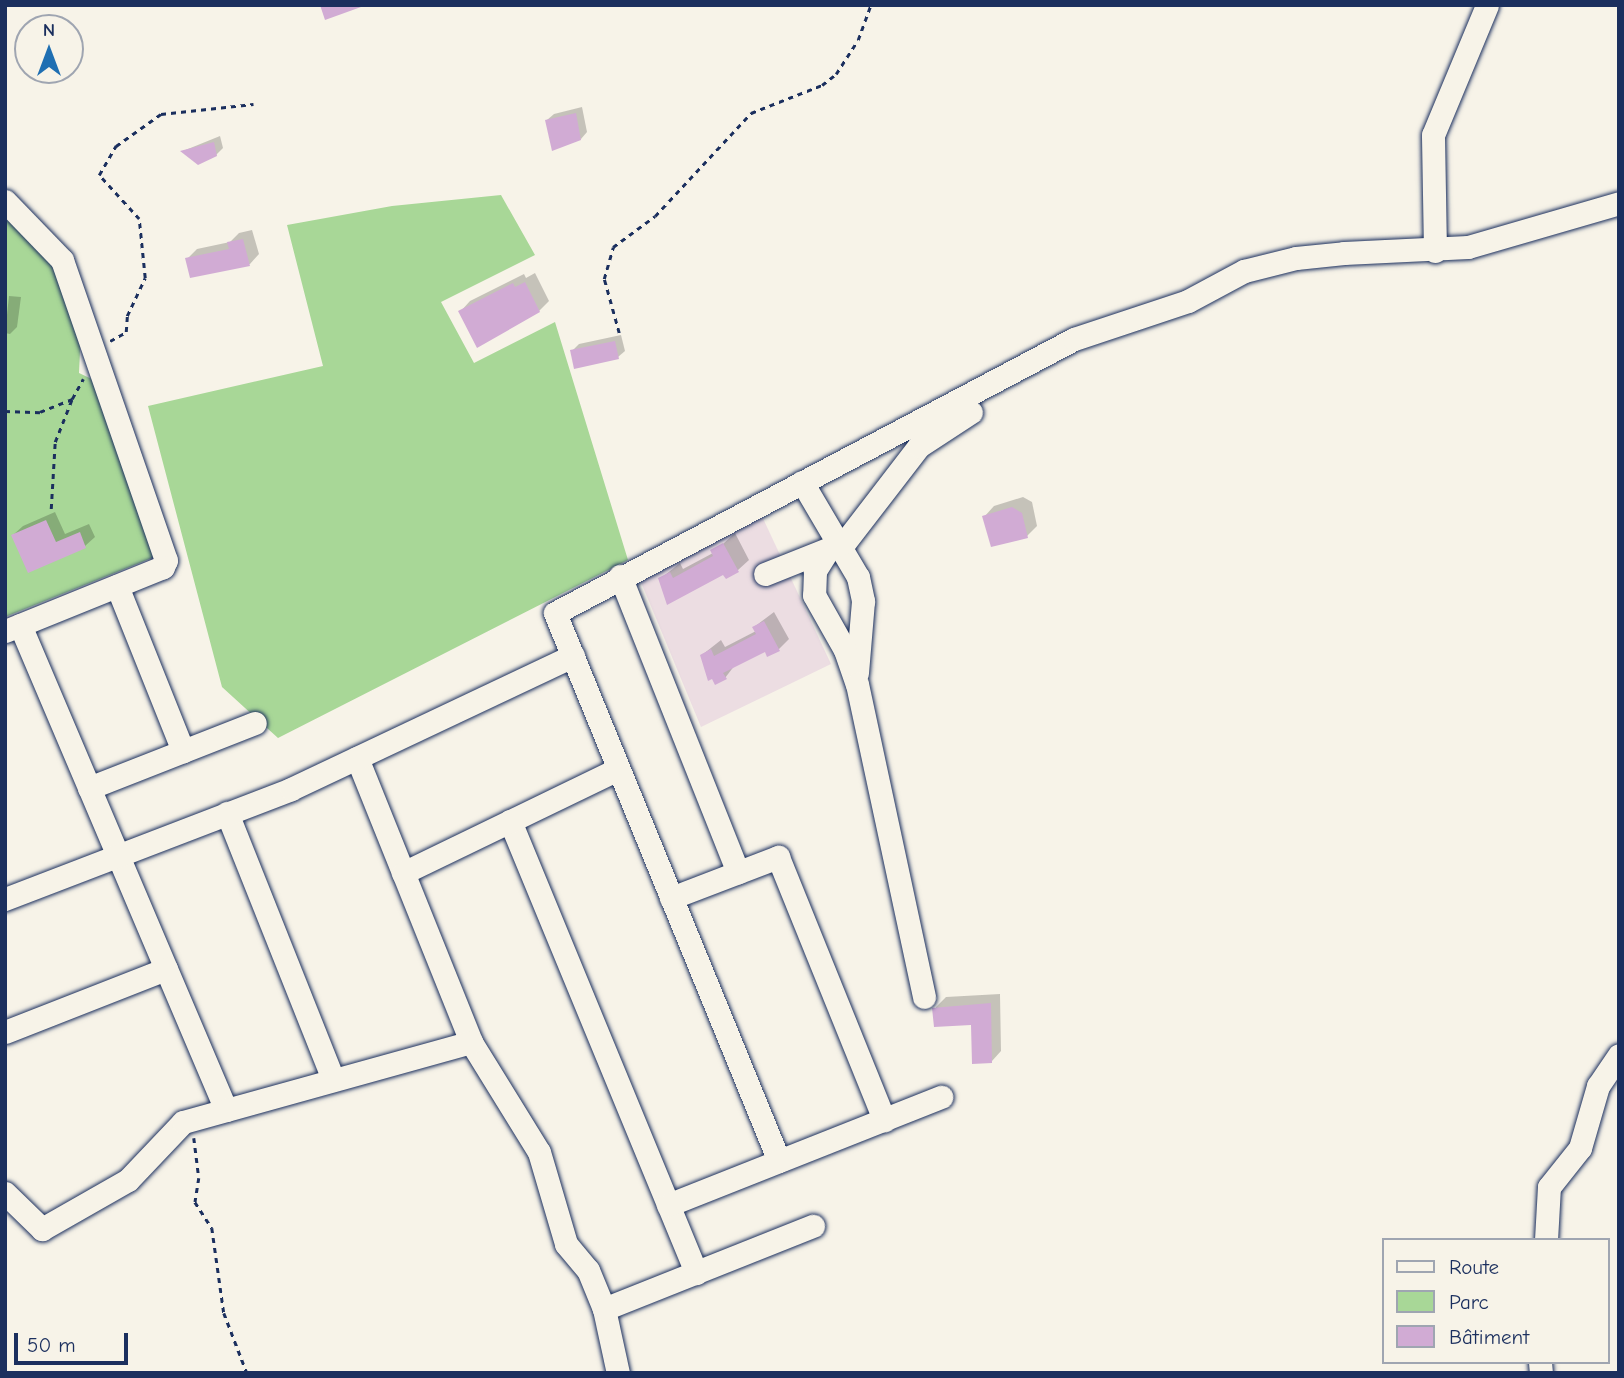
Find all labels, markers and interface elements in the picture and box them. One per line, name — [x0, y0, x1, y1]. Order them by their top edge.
north arrow — [14, 14, 84, 84]
text: N — [43, 19, 55, 41]
legend — [1382, 1238, 1610, 1364]
text: Route — [1449, 1255, 1499, 1279]
text: Parc — [1449, 1290, 1489, 1314]
scale bar — [18, 1318, 131, 1362]
text: Bâtiment — [1449, 1325, 1529, 1349]
text: 50 m — [27, 1333, 76, 1357]

